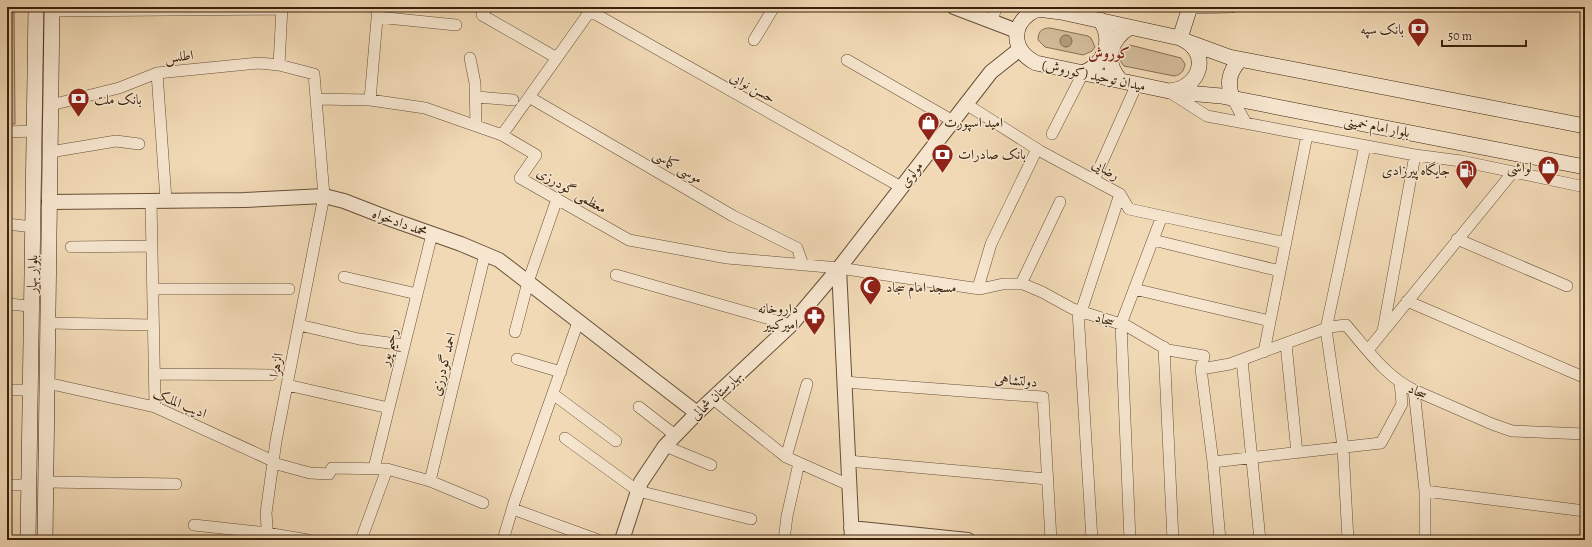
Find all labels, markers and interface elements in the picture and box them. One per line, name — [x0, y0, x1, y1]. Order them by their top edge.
bank icon: بانک سپه — [1406, 16, 1432, 49]
place label: بانک سپه — [1360, 20, 1404, 39]
scale bar — [1442, 22, 1526, 48]
text: 50 m — [1448, 28, 1472, 44]
district label: کوروش — [1088, 43, 1130, 63]
street label: اطلس — [164, 46, 194, 67]
street label: میدان توحید (کوروش) — [1040, 55, 1147, 96]
street label: حسن نوابی — [727, 67, 779, 108]
bank icon: بانک ملت — [65, 86, 91, 119]
place label: بانک ملت — [94, 90, 142, 109]
shop icon: امید اسپورت — [915, 109, 941, 142]
street label: بلوار امام خمینی — [1342, 111, 1412, 145]
place label: امید اسپورت — [944, 113, 1003, 132]
bank icon: بانک صادرات — [929, 141, 955, 174]
street label: موسی کماسی — [650, 145, 706, 188]
place label: بانک صادرات — [958, 145, 1026, 164]
street label: رضایی — [1089, 154, 1123, 185]
shop icon: لواشی — [1535, 154, 1561, 187]
street label: مولوی — [895, 157, 928, 191]
fuel station icon: جایگاه پیرزادی — [1453, 157, 1479, 190]
place label: لواشی — [1507, 158, 1532, 177]
place label: جایگاه پیرزادی — [1382, 161, 1450, 181]
street label: معظمی گودرزی — [533, 163, 610, 218]
street label: محمد دادخواه — [370, 204, 430, 241]
street label: بلوار بهار — [23, 254, 42, 295]
mosque icon: مسجد امام سجاد — [858, 274, 884, 307]
place label: مسجد امام سجاد — [886, 278, 956, 300]
place label: داروخانه امیرکبیر — [758, 299, 798, 334]
pharmacy icon: داروخانه امیرکبیر — [801, 303, 827, 336]
street label: سجاد — [1093, 308, 1117, 331]
street label: رحیم پور — [374, 326, 406, 371]
street label: احمد گودرزی — [426, 330, 461, 398]
street label: الزهرا — [265, 351, 288, 379]
street label: بهارستان شمالی — [686, 366, 746, 424]
street label: دولتشاهی — [994, 369, 1038, 392]
street label: سجاد — [1405, 379, 1431, 404]
street label: ادیب الملک — [150, 384, 209, 423]

